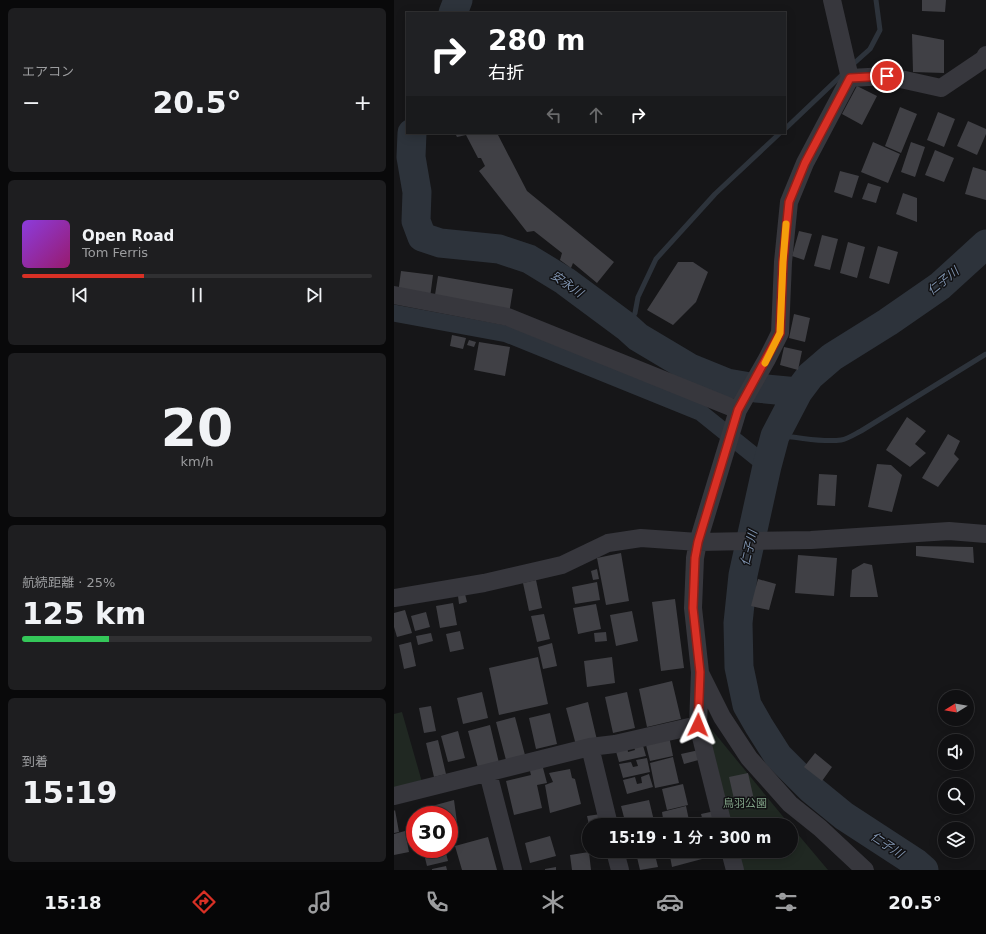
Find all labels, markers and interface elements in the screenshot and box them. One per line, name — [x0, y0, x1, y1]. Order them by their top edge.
text: 280 m — [488, 24, 585, 57]
icon: right — [422, 28, 474, 80]
pin — [870, 59, 904, 93]
text: 右折 — [488, 62, 524, 83]
text: エアコン — [22, 64, 74, 79]
icon: arrive — [876, 65, 898, 87]
text: 20.5° — [152, 85, 242, 120]
text: − — [22, 90, 40, 115]
text: + — [354, 90, 372, 115]
icon: left — [543, 104, 565, 126]
icon: ahead — [585, 104, 607, 126]
icon: right — [627, 104, 649, 126]
text: Open Road — [82, 227, 174, 245]
text: Tom Ferris — [82, 245, 148, 260]
water label: 仁子川 — [925, 263, 963, 298]
water label: 安永川 — [548, 268, 587, 301]
icon: previous — [69, 284, 91, 306]
icon: pause — [186, 284, 208, 306]
icon: next — [303, 284, 325, 306]
text: 20 — [161, 398, 233, 458]
text: km/h — [181, 454, 213, 469]
water label: 仁子川 — [738, 527, 760, 567]
text: 航続距離 · 25% — [22, 575, 115, 590]
text: 125 km — [22, 596, 146, 631]
north arrow — [938, 690, 974, 726]
map controls — [938, 690, 974, 858]
position arrow — [677, 704, 719, 746]
button: sound — [938, 734, 974, 770]
text: 到着 — [22, 754, 48, 769]
text: 15:19 — [22, 775, 118, 810]
button: search — [938, 778, 974, 814]
park label: 鳥羽公園 — [723, 797, 767, 810]
speed limit sign: 30 — [406, 806, 458, 858]
button: layers — [938, 822, 974, 858]
text: 15:19 · 1 分 · 300 m — [609, 829, 771, 847]
water label: 仁子川 — [868, 829, 907, 862]
icon: directions — [190, 888, 218, 916]
icon: music — [306, 888, 334, 916]
icon: phone — [423, 888, 451, 916]
icon: climate — [539, 888, 567, 916]
icon: car — [656, 888, 684, 916]
icon: filters — [772, 888, 800, 916]
text: 15:18 — [44, 892, 102, 913]
text: 20.5° — [888, 892, 942, 913]

